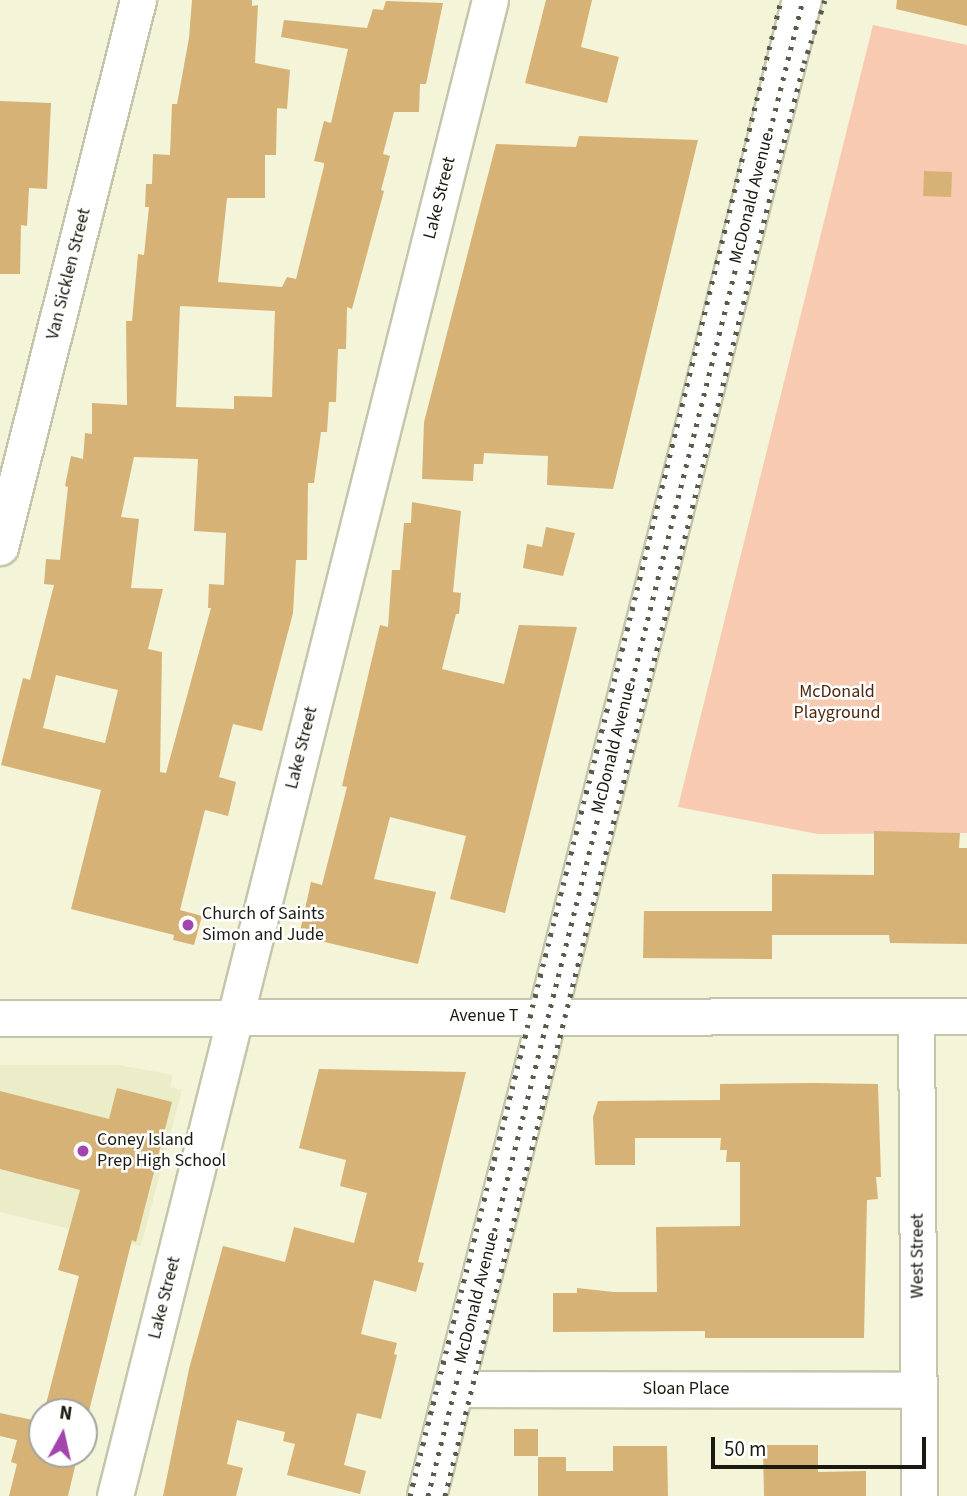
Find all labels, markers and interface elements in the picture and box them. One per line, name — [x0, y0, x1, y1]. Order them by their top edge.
street label: McDonald Avenue — [725, 130, 779, 266]
street label: Lake Street — [419, 155, 461, 241]
street label: Van Sicklen Street — [42, 206, 96, 342]
street label: McDonald Avenue — [587, 680, 641, 816]
park label: McDonald Playground — [794, 682, 880, 724]
street label: Lake Street — [281, 705, 323, 791]
place label: Church of Saints Simon and Jude — [202, 904, 325, 946]
marker: Church of Saints Simon and Jude — [180, 917, 196, 933]
street label: Avenue T — [450, 1005, 518, 1027]
place label: Coney Island Prep High School — [97, 1130, 226, 1172]
marker: Coney Island Prep High School — [75, 1143, 91, 1159]
street label: West Street — [907, 1213, 929, 1299]
street label: McDonald Avenue — [450, 1230, 504, 1366]
street label: Lake Street — [144, 1255, 186, 1341]
street label: Sloan Place — [643, 1378, 729, 1400]
north arrow — [28, 1398, 98, 1468]
text: N — [58, 1399, 74, 1428]
scale bar — [715, 1422, 930, 1466]
text: 50 m — [724, 1434, 766, 1464]

